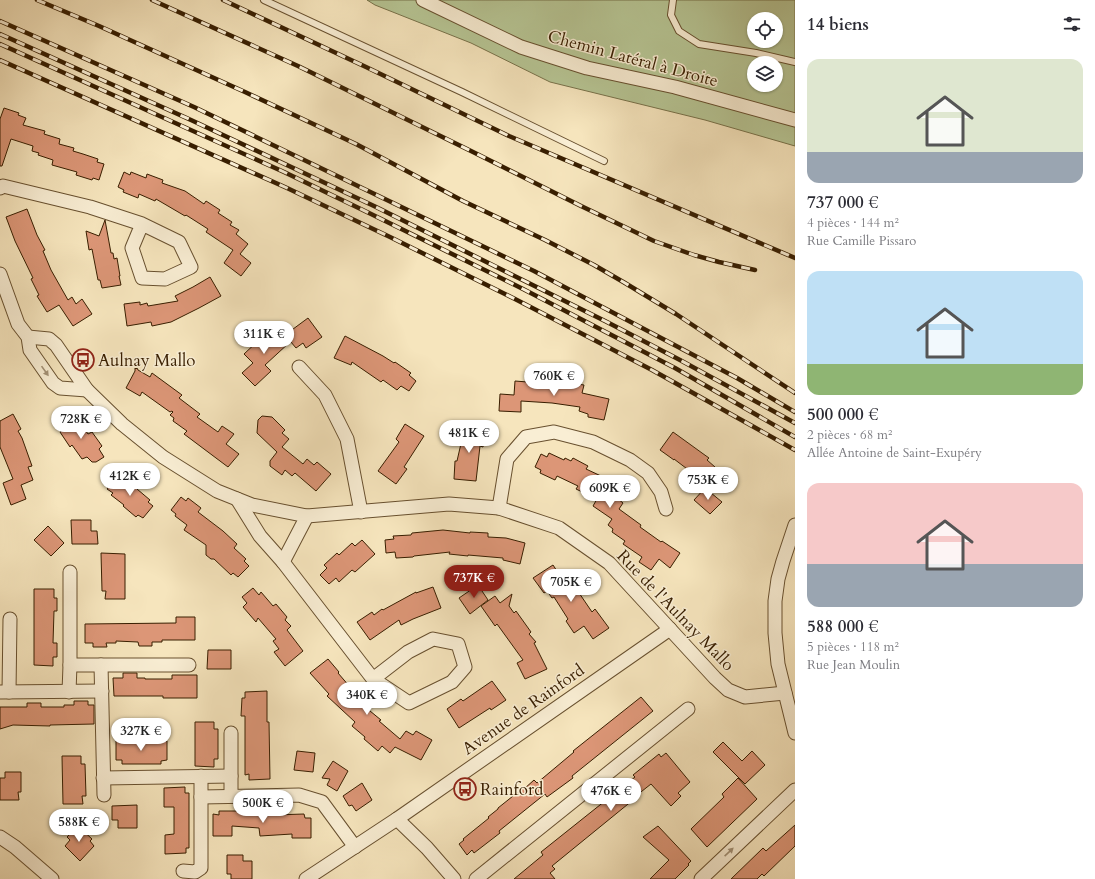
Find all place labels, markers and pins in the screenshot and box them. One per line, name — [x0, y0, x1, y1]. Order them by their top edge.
pin: 311K € — [231, 321, 297, 355]
bus stop icon: Aulnay Mallo — [70, 347, 96, 373]
place label: Aulnay Mallo — [98, 349, 196, 372]
pin: 760K € — [521, 363, 587, 397]
pin: 728K € — [48, 406, 114, 440]
pin: 481K € — [436, 420, 502, 454]
pin: 412K € — [97, 463, 163, 497]
pin: 753K € — [675, 467, 741, 501]
pin: 609K € — [577, 475, 643, 509]
pin: 737K € — [441, 565, 507, 599]
pin: 705K € — [538, 569, 604, 603]
pin: 340K € — [334, 682, 400, 716]
pin: 327K € — [108, 718, 174, 752]
bus stop icon: Rainford — [452, 776, 478, 802]
place label: Rainford — [480, 778, 543, 801]
pin: 476K € — [578, 778, 644, 812]
pin: 500K € — [230, 790, 296, 824]
pin: 588K € — [46, 809, 112, 843]

